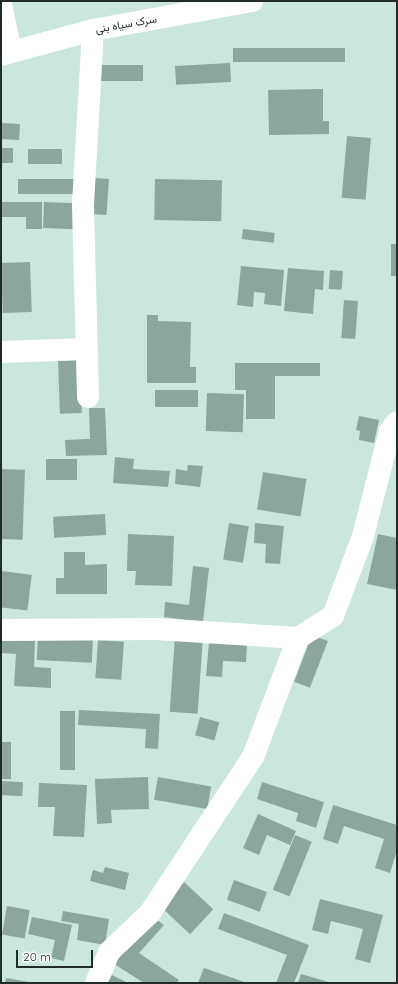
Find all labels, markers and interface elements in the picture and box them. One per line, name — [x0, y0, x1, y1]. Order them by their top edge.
street label: سرک سیاه بنی — [94, 12, 158, 36]
scale bar — [18, 942, 95, 968]
text: 20 m — [23, 949, 51, 964]

